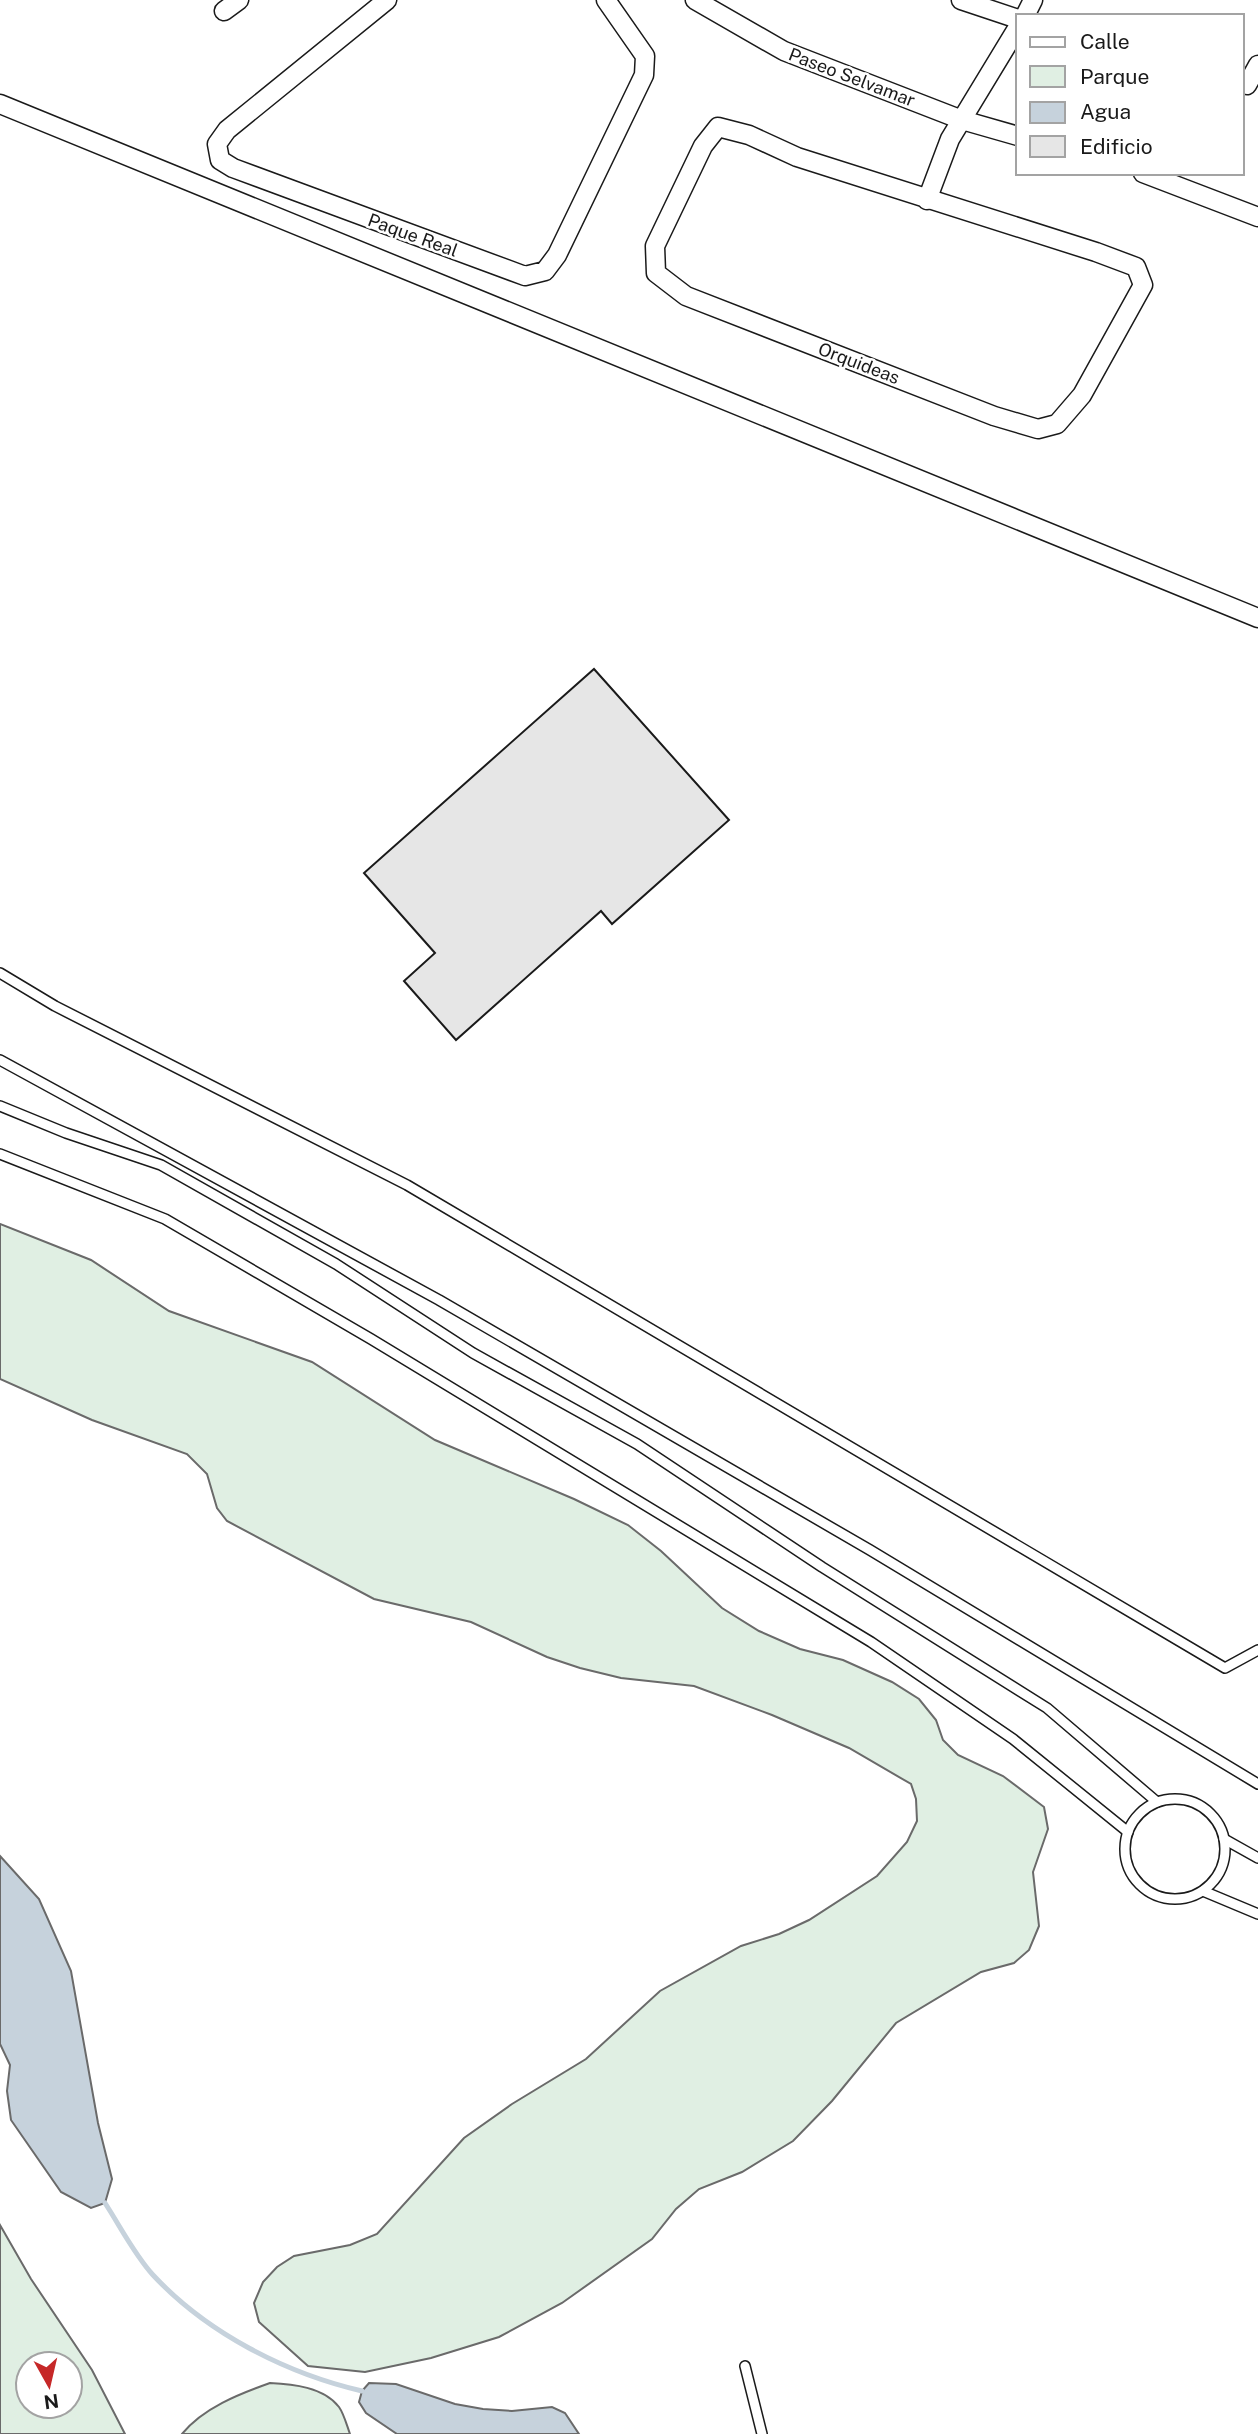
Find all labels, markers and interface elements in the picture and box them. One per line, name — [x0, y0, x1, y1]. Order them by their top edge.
legend — [1016, 14, 1244, 175]
text: Calle — [1080, 29, 1130, 54]
street label: Paseo Selvamar — [786, 43, 918, 111]
text: Parque — [1080, 64, 1149, 89]
text: Agua — [1080, 99, 1131, 124]
text: Edificio — [1080, 134, 1153, 159]
street label: Paque Real — [365, 209, 461, 261]
street label: Orquideas — [815, 338, 903, 388]
north arrow — [14, 2350, 84, 2420]
text: N — [42, 2390, 60, 2414]

